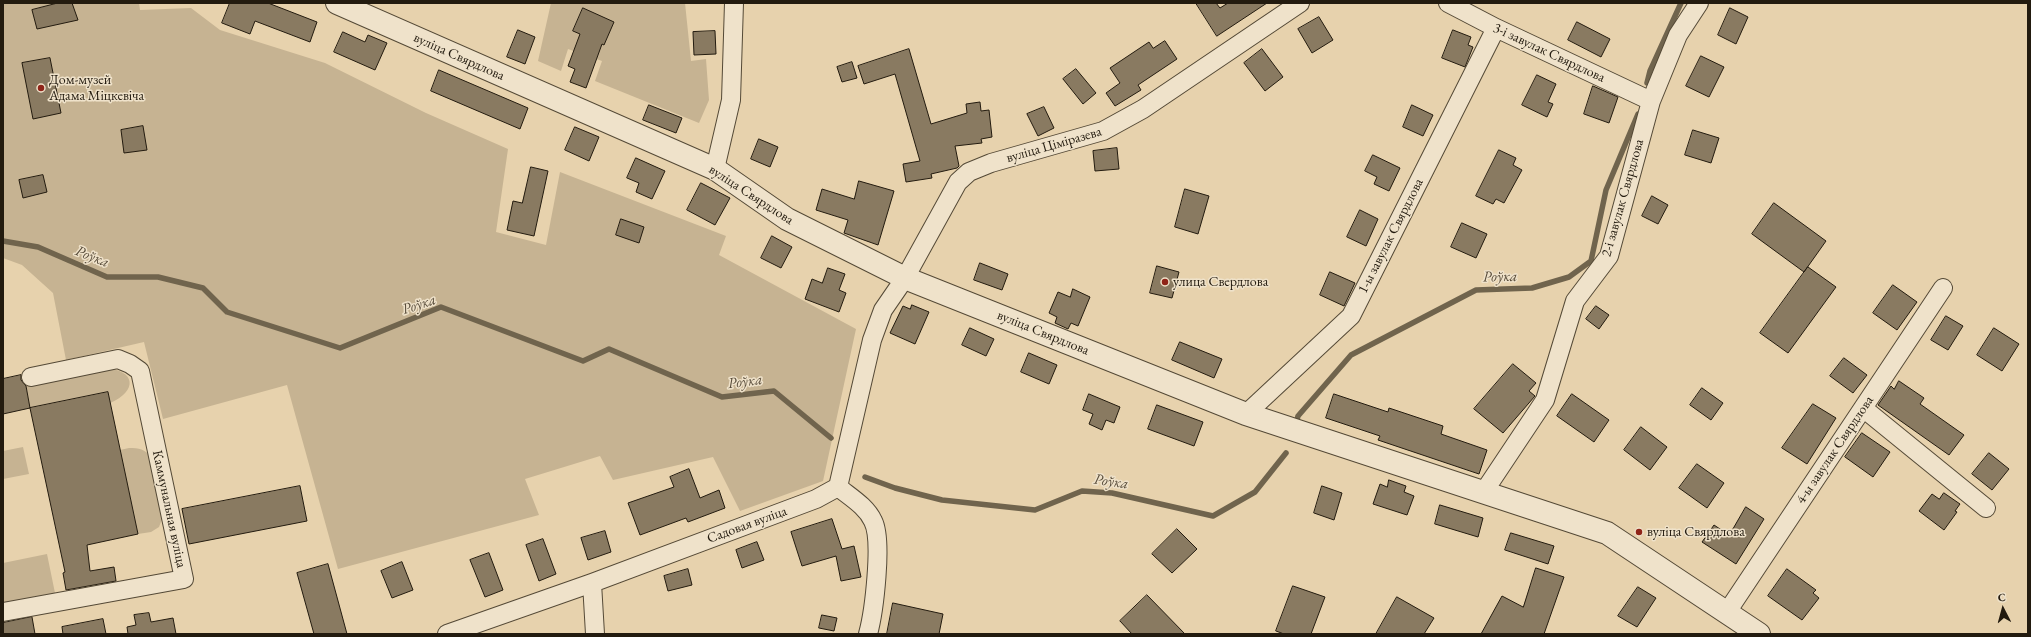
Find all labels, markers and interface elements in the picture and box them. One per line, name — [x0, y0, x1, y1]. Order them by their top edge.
street label: 3-і завулак Свярдлова — [1490, 20, 1608, 86]
street label: вуліца Свярдлова — [411, 29, 507, 85]
place label: Дом-музей Адама Міцкевіча — [49, 72, 144, 104]
marker: Дом-музей Адама Міцкевіча — [36, 83, 46, 93]
street label: вуліца Ціміразева — [1004, 123, 1104, 167]
street label: 2-і завулак Свярдлова — [1598, 137, 1648, 259]
street label: вуліца Свярдлова — [705, 161, 797, 229]
street label: 1-ы завулак Свярдлова — [1355, 176, 1427, 296]
water label: Роўка — [73, 242, 111, 272]
water label: Роўка — [1482, 268, 1518, 286]
place label: улица Свердлова — [1173, 274, 1268, 290]
marker: улица Свердлова — [1160, 277, 1170, 287]
water label: Роўка — [400, 291, 438, 319]
street label: вуліца Свярдлова — [995, 307, 1091, 359]
water label: Роўка — [727, 371, 763, 393]
street label: 4-ы завулак Свярдлова — [1793, 393, 1877, 507]
street label: Каммунальная вуліца — [148, 449, 190, 569]
water label: Роўка — [1093, 471, 1129, 493]
street label: Садовая вуліца — [705, 503, 789, 547]
place label: вуліца Свярдлова — [1647, 524, 1745, 540]
marker: вуліца Свярдлова — [1634, 527, 1644, 537]
north arrow — [1983, 589, 2023, 629]
text: С — [1997, 590, 2006, 604]

